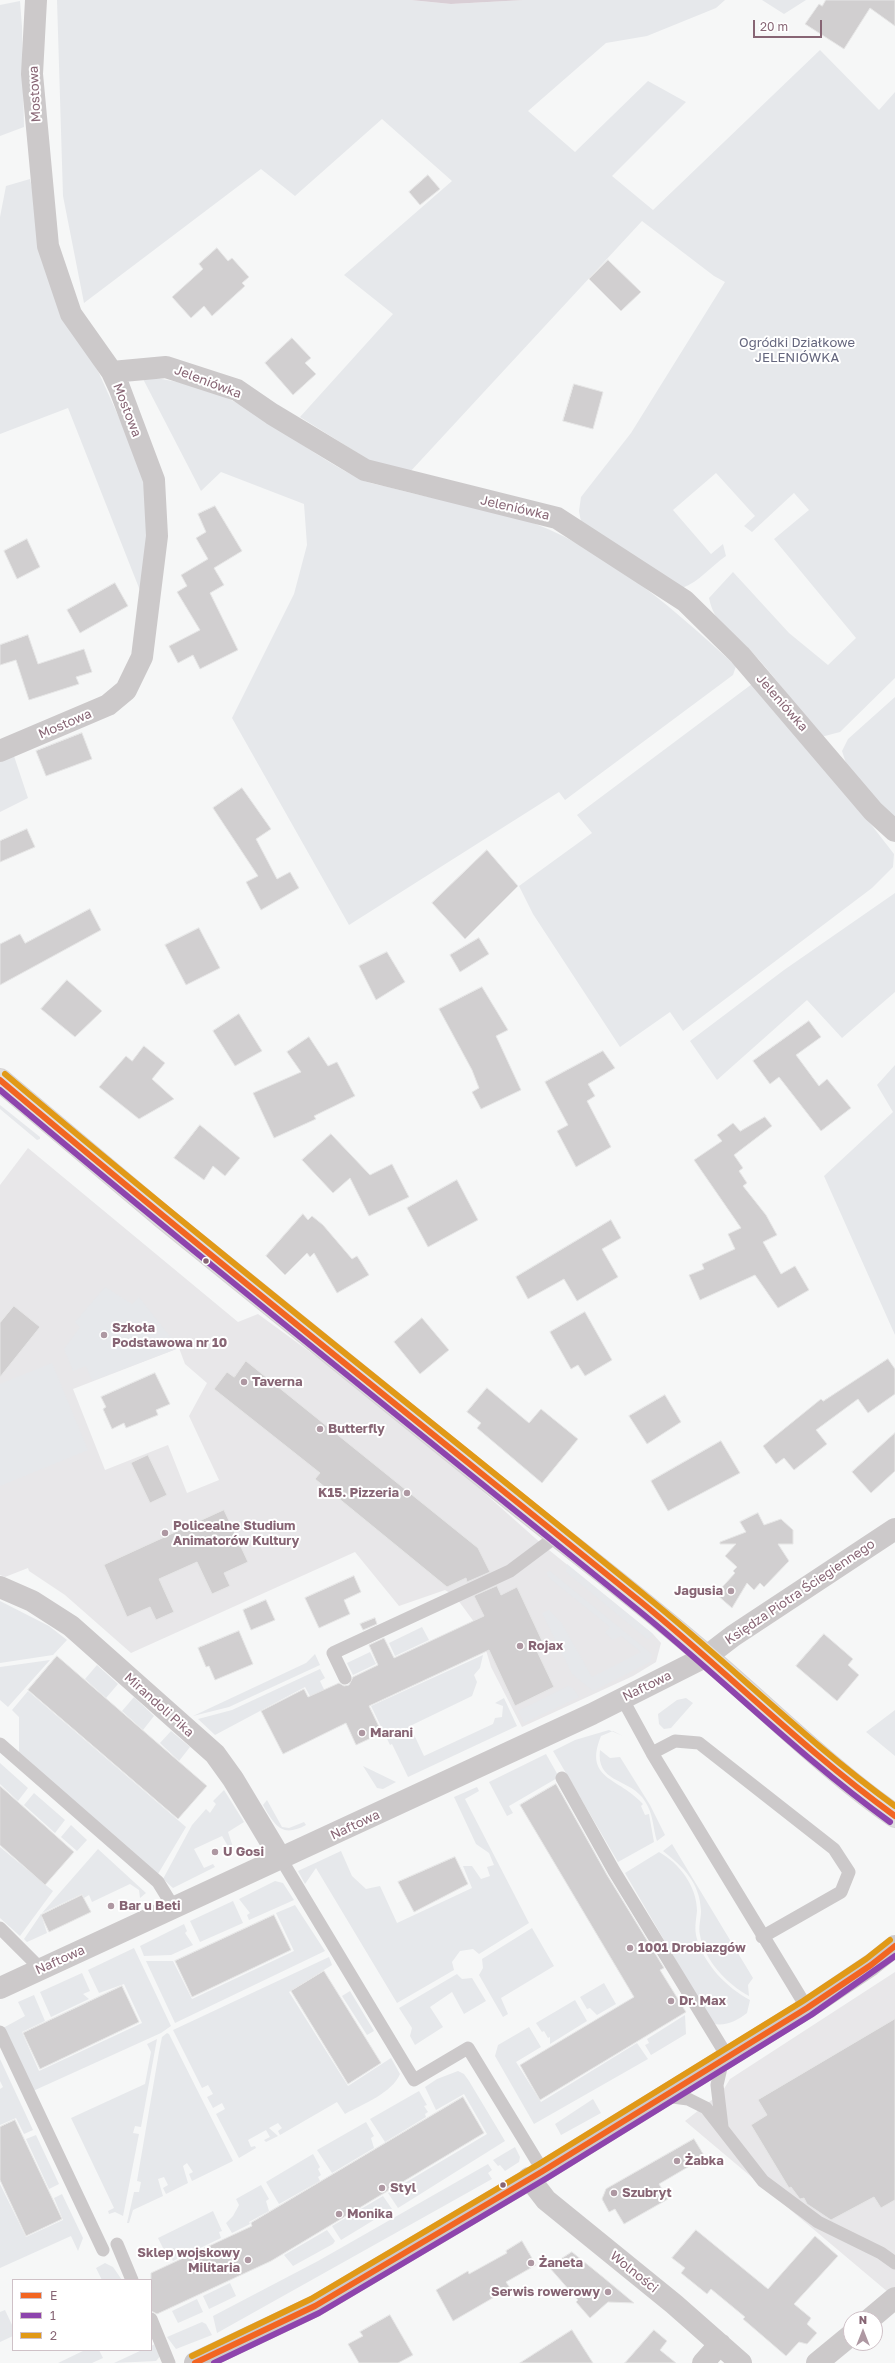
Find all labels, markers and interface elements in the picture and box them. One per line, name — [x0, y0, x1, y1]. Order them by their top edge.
scale bar — [755, 12, 824, 38]
text: 20 m — [760, 19, 788, 34]
street label: Mostowa — [26, 65, 44, 123]
park label: Ogródki Działkowe JELENIÓWKA — [739, 335, 855, 366]
street label: Jeleniówka — [172, 362, 244, 402]
street label: Mostowa — [110, 381, 144, 439]
street label: Jeleniówka — [479, 492, 551, 524]
street label: Jeleniówka — [753, 671, 811, 735]
street label: Mostowa — [36, 706, 94, 742]
unlabelled marker — [201, 1256, 211, 1266]
place label: Szkoła Podstawowa nr 10 — [112, 1320, 227, 1351]
marker: Szkoła Podstawowa nr 10 — [99, 1330, 109, 1340]
place label: Taverna — [252, 1374, 302, 1390]
marker: Taverna — [239, 1377, 249, 1387]
place label: Butterfly — [328, 1421, 385, 1437]
marker: Butterfly — [315, 1424, 325, 1434]
place label: K15. Pizzeria — [318, 1485, 399, 1501]
marker: K15. Pizzeria — [402, 1488, 412, 1498]
place label: Policealne Studium Animatorów Kultury — [173, 1518, 299, 1549]
marker: Policealne Studium Animatorów Kultury — [160, 1528, 170, 1538]
street label: Księdza Piotra Ściegiennego — [722, 1536, 878, 1648]
place label: Jagusia — [674, 1583, 723, 1599]
marker: Jagusia — [726, 1586, 736, 1596]
place label: Rojax — [528, 1638, 563, 1654]
marker: Rojax — [515, 1641, 525, 1651]
street label: Naftowa — [620, 1667, 674, 1705]
street label: Mirandoli Pika — [121, 1670, 197, 1740]
place label: Marani — [370, 1725, 413, 1741]
marker: Marani — [357, 1728, 367, 1738]
street label: Naftowa — [328, 1807, 382, 1843]
place label: U Gosi — [223, 1844, 264, 1860]
marker: U Gosi — [210, 1847, 220, 1857]
place label: Bar u Beti — [119, 1898, 181, 1914]
marker: Bar u Beti — [106, 1901, 116, 1911]
place label: 1001 Drobiazgów — [638, 1940, 746, 1956]
street label: Naftowa — [33, 1942, 87, 1978]
marker: 1001 Drobiazgów — [625, 1943, 635, 1953]
place label: Dr. Max — [679, 1993, 726, 2009]
marker: Dr. Max — [666, 1996, 676, 2006]
place label: Żabka — [685, 2153, 724, 2169]
marker: Żabka — [672, 2156, 682, 2166]
place label: Styl — [390, 2180, 416, 2196]
unlabelled marker — [498, 2180, 508, 2190]
marker: Styl — [377, 2183, 387, 2193]
place label: Szubryt — [622, 2185, 672, 2201]
marker: Szubryt — [609, 2188, 619, 2198]
place label: Monika — [347, 2206, 393, 2222]
marker: Monika — [334, 2209, 344, 2219]
place label: Sklep wojskowy Militaria — [137, 2245, 240, 2276]
street label: Wolności — [607, 2248, 661, 2296]
marker: Sklep wojskowy Militaria — [243, 2255, 253, 2265]
place label: Żaneta — [539, 2255, 583, 2271]
marker: Żaneta — [526, 2258, 536, 2268]
legend — [12, 2279, 152, 2351]
place label: Serwis rowerowy — [491, 2284, 600, 2300]
marker: Serwis rowerowy — [603, 2287, 613, 2297]
text: E — [50, 2288, 57, 2303]
text: 1 — [50, 2308, 56, 2323]
north arrow — [843, 2311, 883, 2351]
text: N — [859, 2313, 867, 2326]
text: 2 — [50, 2328, 57, 2343]

